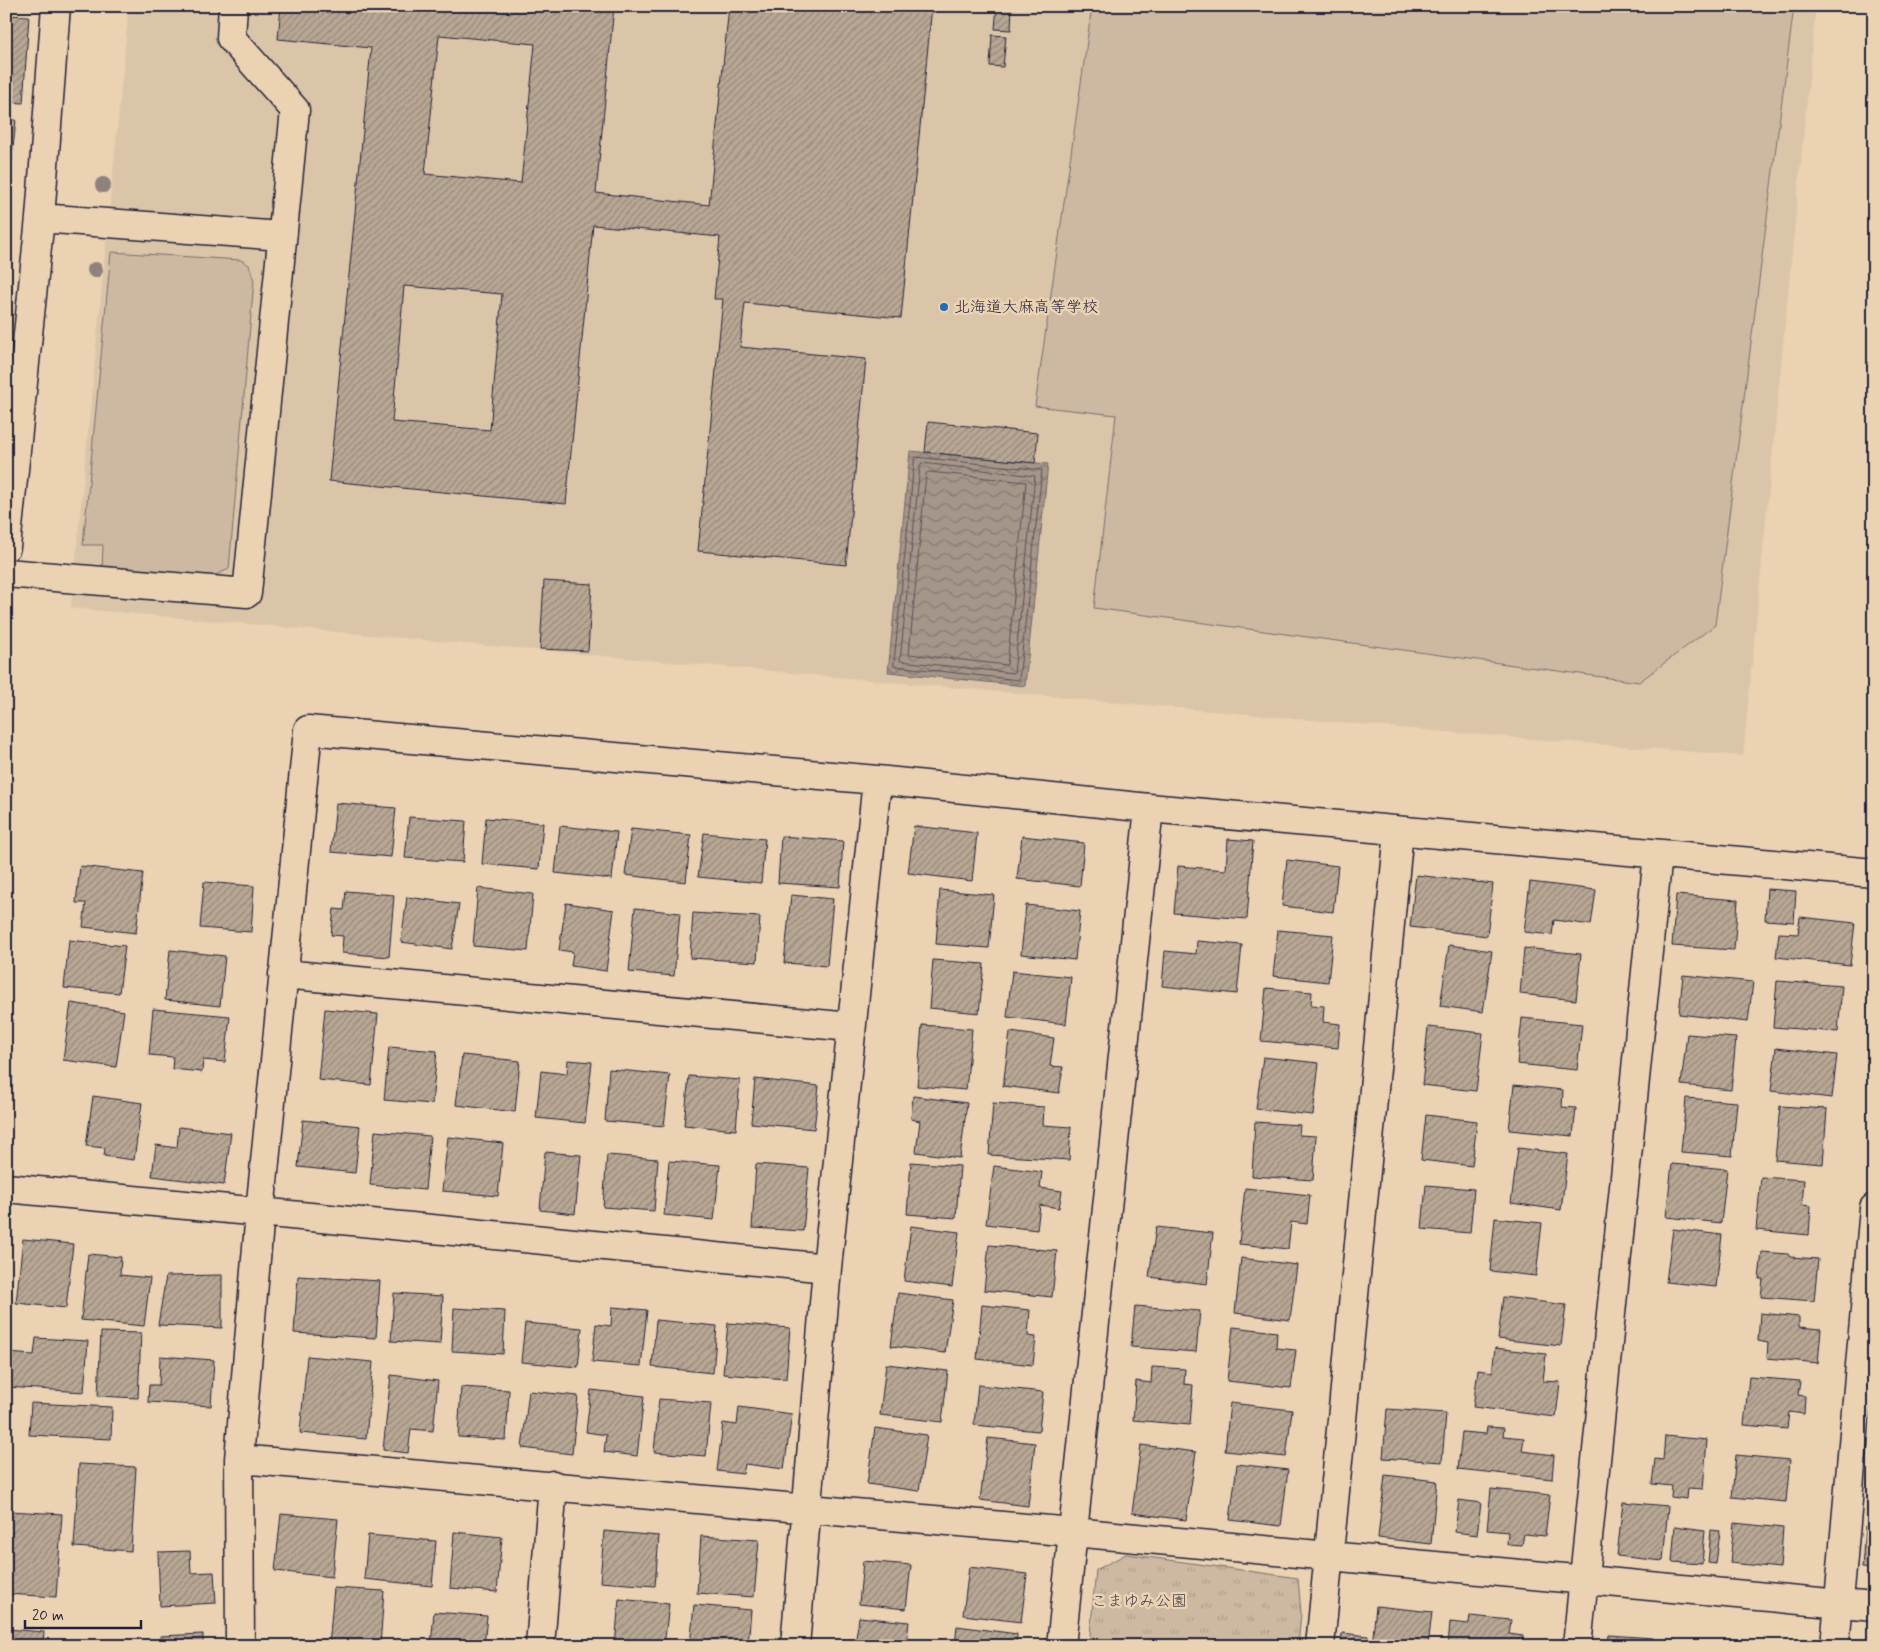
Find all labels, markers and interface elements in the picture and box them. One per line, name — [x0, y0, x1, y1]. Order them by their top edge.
place label: 北海道大麻高等学校 — [954, 297, 1098, 318]
marker: 北海道大麻高等学校 — [938, 301, 950, 313]
park label: こまゆみ公園 — [1091, 1591, 1187, 1612]
scale bar — [25, 1597, 141, 1629]
text: 20 m — [32, 1606, 64, 1626]

